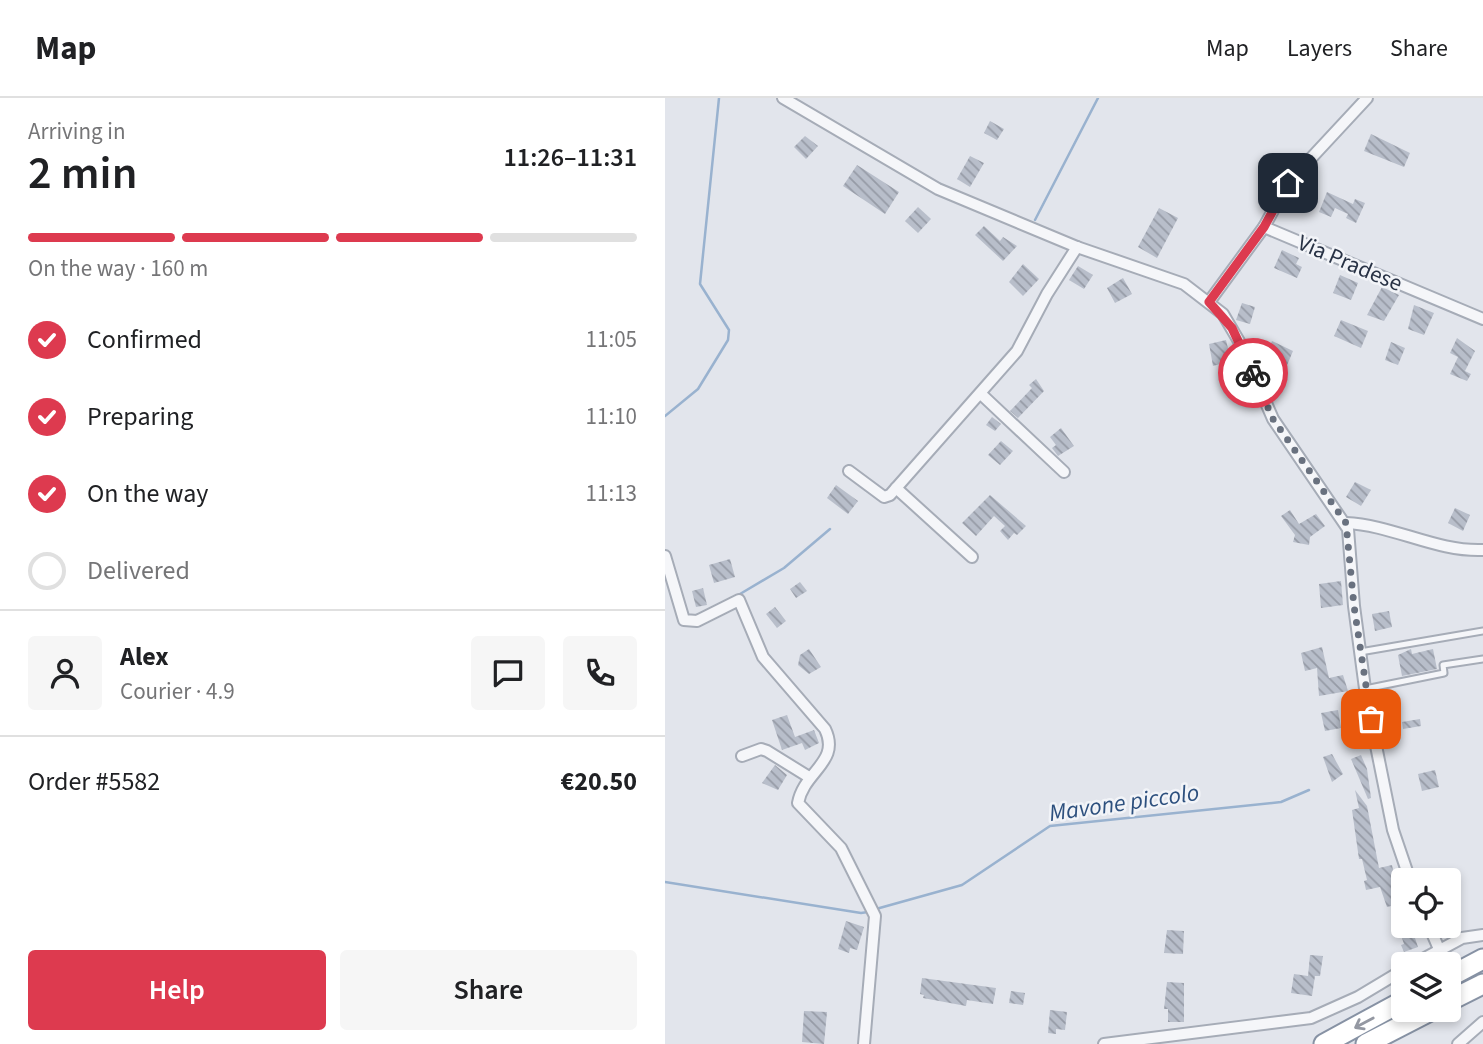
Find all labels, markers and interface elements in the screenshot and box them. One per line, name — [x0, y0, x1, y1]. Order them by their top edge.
text: Map — [35, 25, 96, 72]
text: Map — [1206, 31, 1249, 66]
text: Layers — [1287, 31, 1352, 66]
text: Share — [1390, 31, 1448, 66]
text: Arriving in — [28, 115, 126, 148]
text: 11:26–11:31 — [504, 139, 637, 176]
text: 2 min — [28, 141, 137, 206]
pin — [1258, 153, 1318, 213]
icon: home — [1269, 164, 1307, 202]
street label: Via Pradese — [1292, 226, 1408, 300]
text: On the way · 160 m — [28, 252, 208, 285]
icon: check — [28, 321, 66, 359]
text: Confirmed — [87, 321, 202, 358]
text: 11:05 — [586, 323, 637, 356]
courier — [1218, 338, 1288, 408]
icon: bike — [1234, 354, 1272, 392]
icon: check — [28, 398, 66, 436]
text: Preparing — [87, 398, 193, 435]
text: 11:10 — [586, 400, 637, 433]
icon: check — [28, 475, 66, 513]
text: On the way — [87, 475, 208, 512]
text: 11:13 — [586, 477, 637, 510]
text: Delivered — [87, 552, 190, 589]
button: person — [28, 636, 102, 710]
button: chat — [471, 636, 545, 710]
button: phone — [563, 636, 637, 710]
text: Alex — [120, 638, 169, 675]
text: Courier · 4.9 — [120, 675, 235, 708]
pin — [1341, 689, 1401, 749]
icon: bag — [1352, 700, 1390, 738]
text: Order #5582 — [28, 763, 160, 800]
text: €20.50 — [561, 763, 637, 800]
water label: Mavone piccolo — [1047, 775, 1201, 831]
map controls — [1391, 868, 1461, 1022]
button: locate — [1391, 868, 1461, 938]
button: Help — [28, 950, 326, 1030]
button: Share — [340, 950, 637, 1030]
button: layers — [1391, 952, 1461, 1022]
one-way arrow — [1354, 1016, 1374, 1030]

